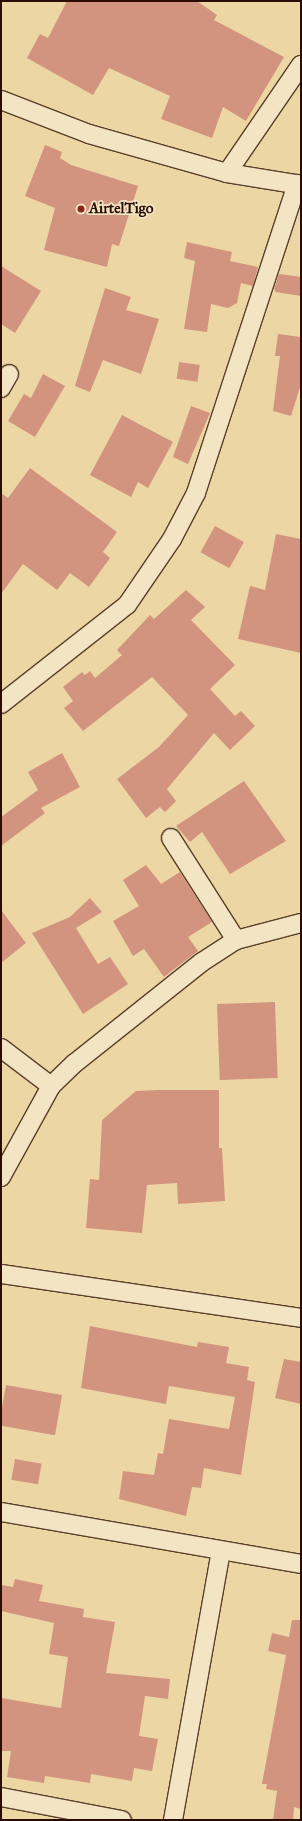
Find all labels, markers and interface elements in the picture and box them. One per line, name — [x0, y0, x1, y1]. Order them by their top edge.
place label: AirtelTigo — [89, 200, 153, 218]
marker: AirtelTigo — [76, 204, 86, 214]

